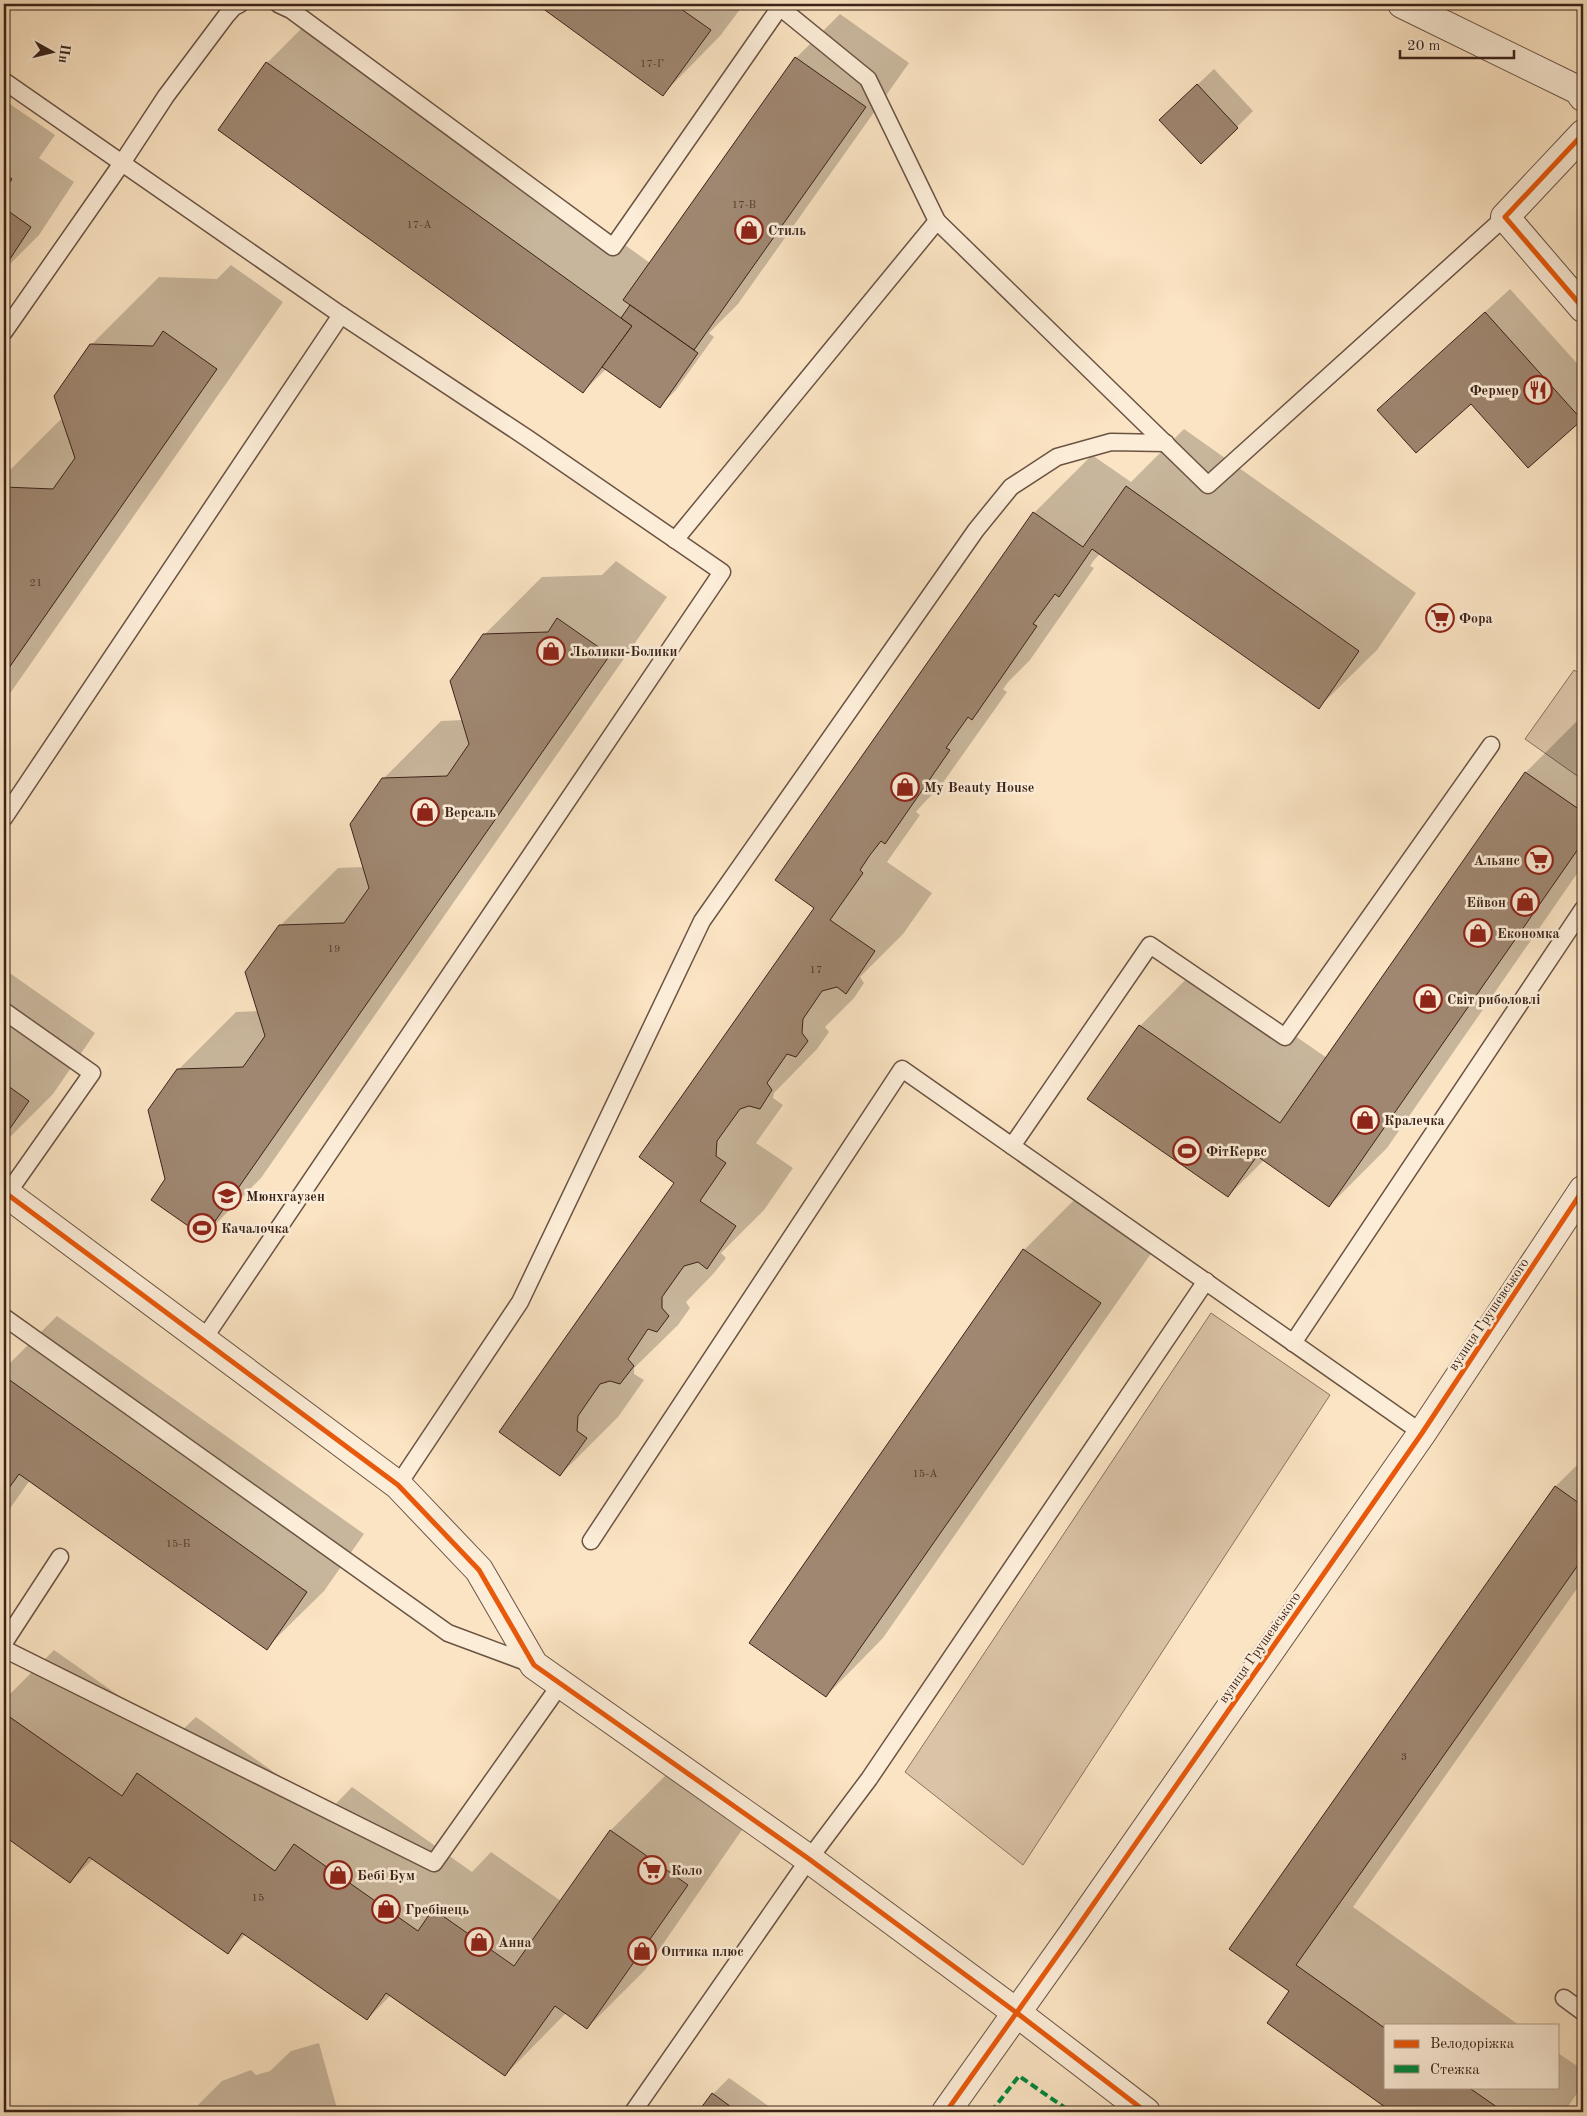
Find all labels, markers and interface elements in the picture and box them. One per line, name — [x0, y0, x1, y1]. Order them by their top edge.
north arrow — [28, 28, 78, 78]
scale bar — [1400, 28, 1513, 60]
text: 20 m — [1407, 39, 1441, 54]
text: Пн — [56, 43, 72, 64]
house number: 17-Г — [640, 59, 664, 70]
house number: 17-В — [732, 200, 756, 211]
shop icon: Стиль — [734, 215, 764, 245]
house number: 17-А — [406, 220, 432, 231]
place label: Стиль — [768, 224, 806, 238]
restaurant icon: Фермер — [1523, 375, 1553, 405]
place label: Фермер — [1470, 384, 1519, 398]
house number: 21 — [30, 578, 42, 589]
supermarket icon: Фора — [1425, 603, 1455, 633]
place label: Фора — [1459, 612, 1493, 626]
shop icon: Льолики-Болики — [536, 636, 566, 666]
place label: Льолики-Болики — [570, 645, 678, 659]
shop icon: My Beauty House — [890, 772, 920, 802]
place label: My Beauty House — [924, 781, 1034, 795]
shop icon: Версаль — [410, 797, 440, 827]
place label: Версаль — [444, 806, 496, 820]
supermarket icon: Альянс — [1524, 845, 1554, 875]
place label: Альянс — [1473, 854, 1520, 868]
shop icon: Ейвон — [1510, 887, 1540, 917]
place label: Ейвон — [1466, 896, 1506, 910]
shop icon: Економка — [1463, 918, 1493, 948]
place label: Економка — [1497, 927, 1560, 941]
house number: 19 — [328, 944, 340, 955]
house number: 17 — [810, 965, 822, 976]
shop icon: Світ риболовлі — [1413, 984, 1443, 1014]
place label: Світ риболовлі — [1447, 993, 1540, 1007]
shop icon: Кралечка — [1350, 1105, 1380, 1135]
place label: Кралечка — [1384, 1114, 1445, 1128]
sports icon: ФітКервс — [1172, 1136, 1202, 1166]
place label: ФітКервс — [1206, 1145, 1267, 1159]
school or university icon: Мюнхгаузен — [212, 1181, 242, 1211]
place label: Мюнхгаузен — [246, 1190, 325, 1204]
sports icon: Качалочка — [187, 1213, 217, 1243]
place label: Качалочка — [221, 1222, 289, 1236]
street label: вулиця Грушевського — [1446, 1256, 1532, 1373]
house number: 15-А — [912, 1469, 938, 1480]
house number: 15-Б — [166, 1539, 191, 1550]
street label: вулиця Грушевського — [1216, 1589, 1304, 1706]
house number: 3 — [1401, 1752, 1407, 1763]
supermarket icon: Коло — [637, 1855, 667, 1885]
shop icon: Бебі Бум — [323, 1860, 353, 1890]
place label: Коло — [671, 1864, 702, 1878]
place label: Бебі Бум — [357, 1869, 415, 1883]
house number: 15 — [252, 1893, 264, 1904]
shop icon: Гребінець — [371, 1894, 401, 1924]
place label: Гребінець — [405, 1903, 469, 1917]
shop icon: Анна — [464, 1927, 494, 1957]
place label: Анна — [498, 1936, 532, 1950]
shop icon: Оптика плюс — [627, 1936, 657, 1966]
place label: Оптика плюс — [661, 1945, 744, 1959]
legend — [1384, 2024, 1560, 2088]
text: Велодоріжка — [1430, 2037, 1515, 2052]
text: Стежка — [1430, 2063, 1480, 2078]

